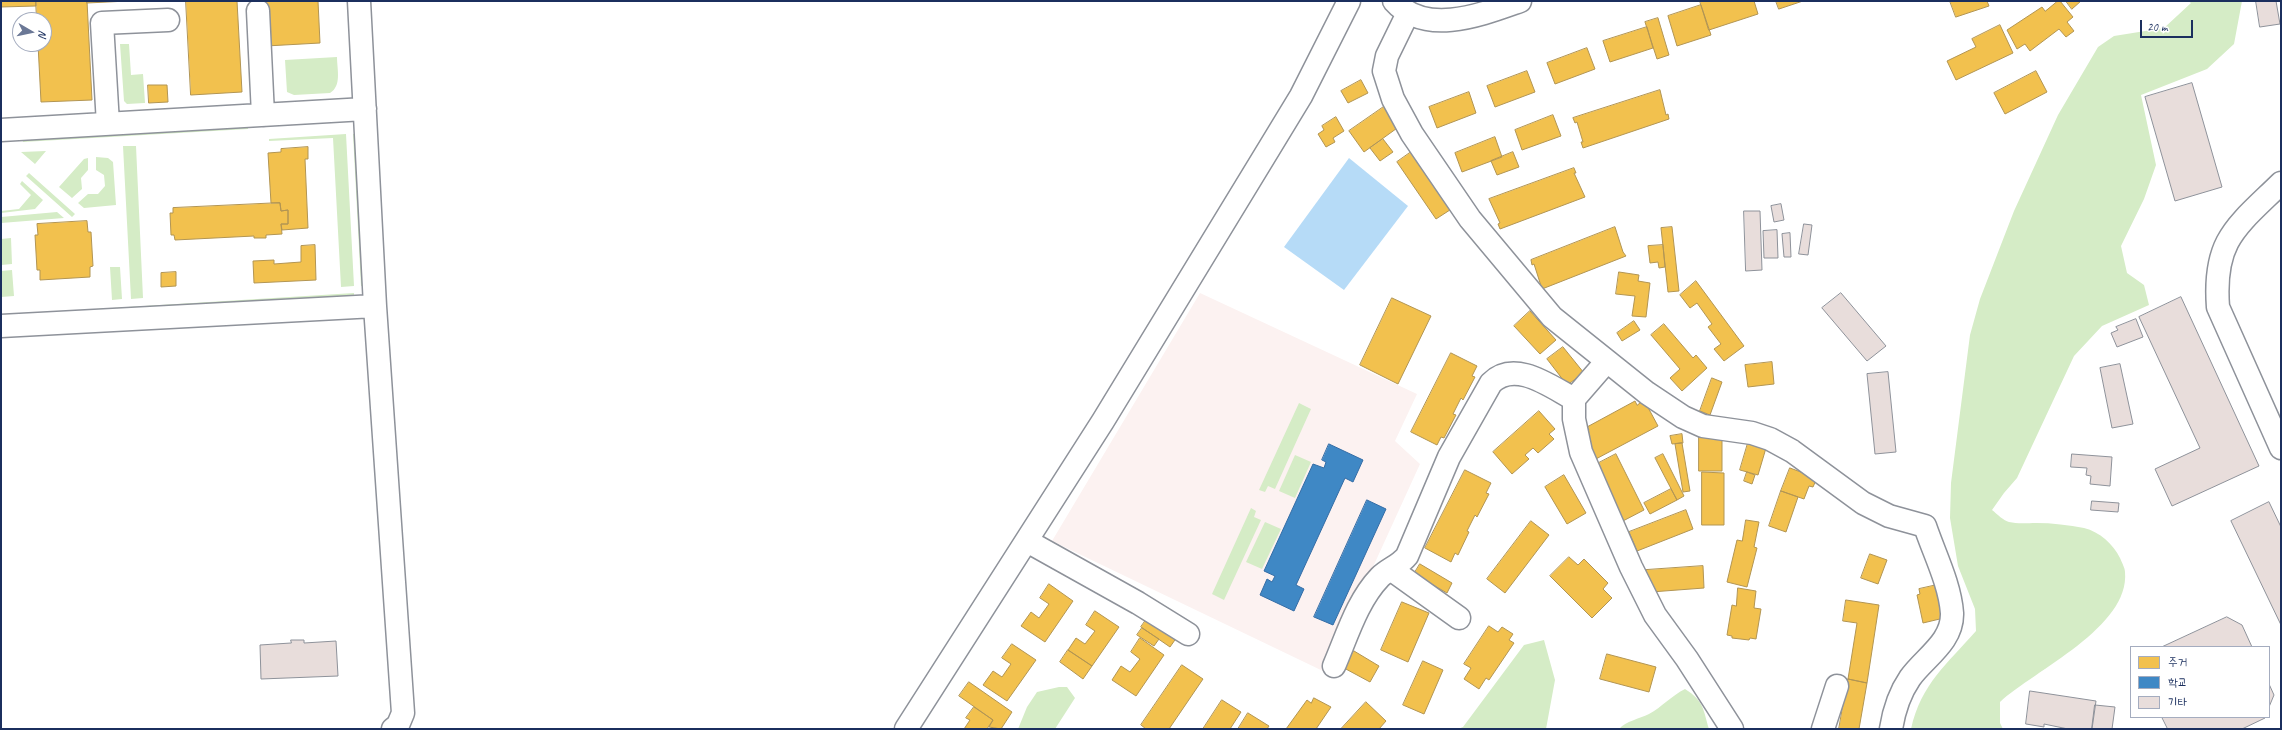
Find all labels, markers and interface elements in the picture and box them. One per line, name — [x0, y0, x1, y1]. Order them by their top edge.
north arrow — [12, 12, 52, 52]
scale bar — [2142, 12, 2195, 38]
text: 20 m — [2147, 19, 2167, 35]
text: N — [35, 29, 50, 38]
legend — [2130, 646, 2270, 718]
text: 주거 — [2168, 654, 2187, 670]
text: 학교 — [2168, 674, 2187, 690]
text: 기타 — [2168, 694, 2187, 710]

